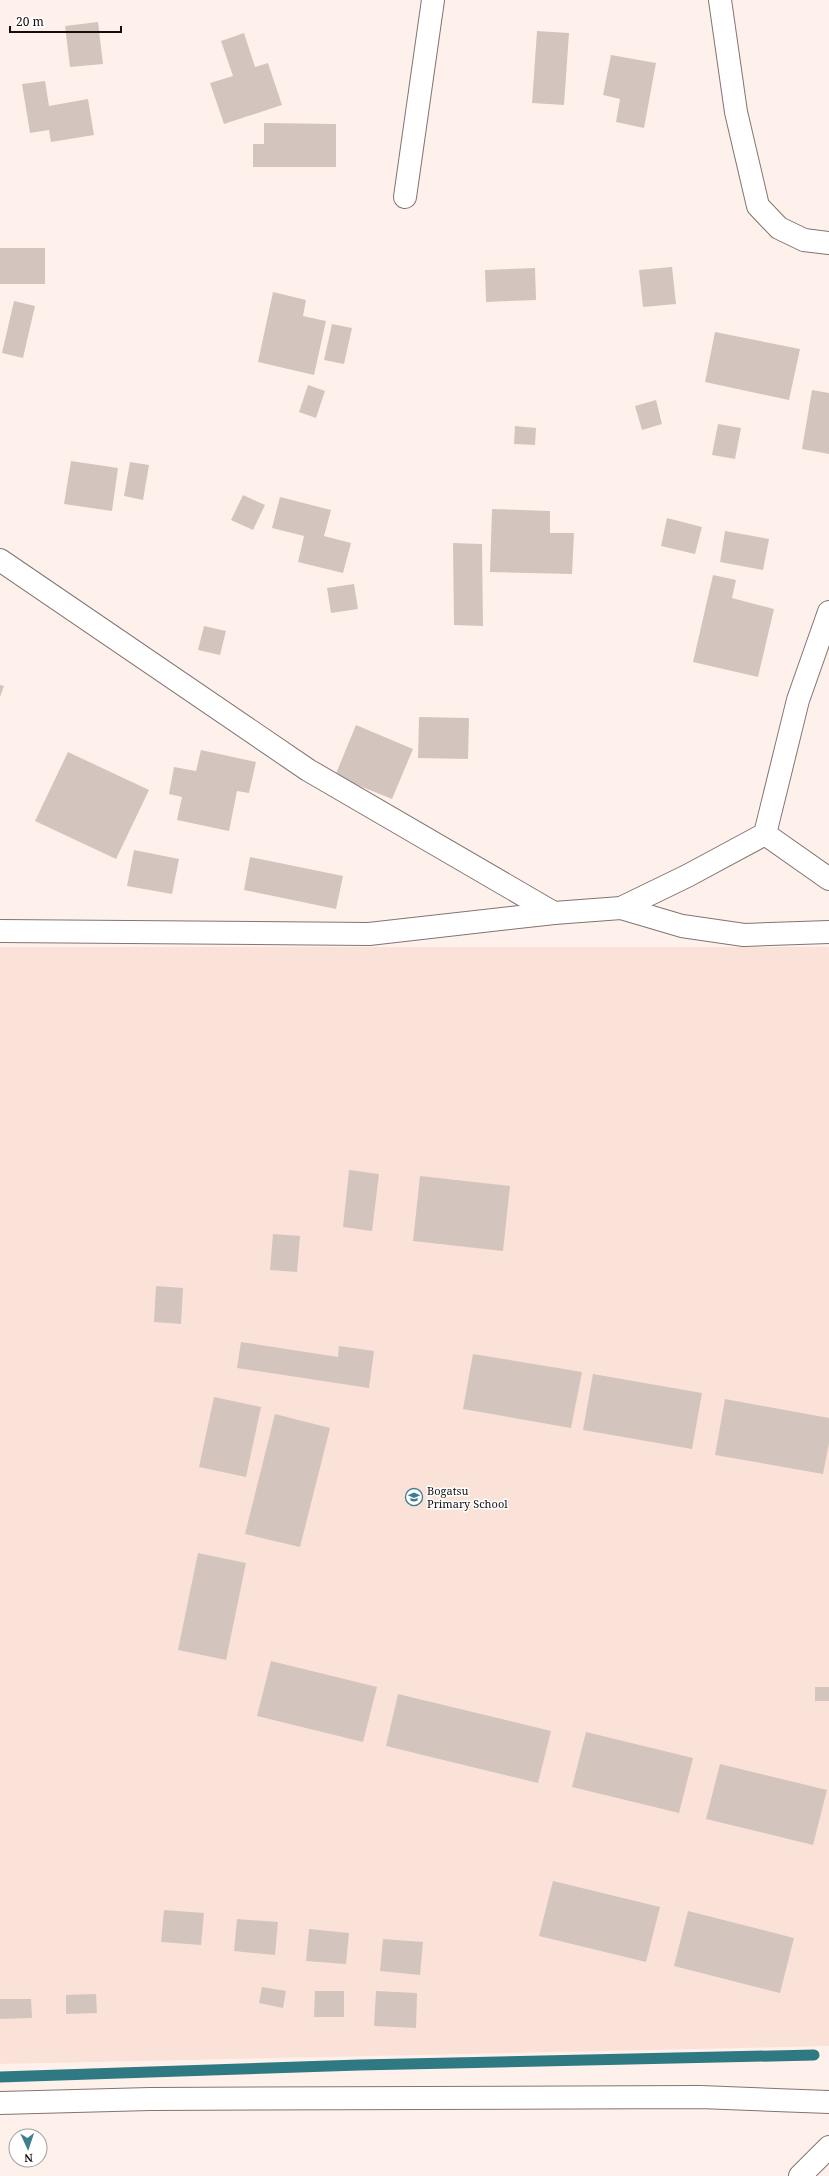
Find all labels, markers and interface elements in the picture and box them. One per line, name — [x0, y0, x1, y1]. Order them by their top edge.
scale bar — [10, 8, 121, 34]
text: 20 m — [16, 13, 44, 30]
place label: Bogatsu Primary School — [427, 1483, 508, 1511]
school or university icon: Bogatsu Primary School — [404, 1487, 424, 1507]
north arrow — [8, 2128, 48, 2168]
text: N — [23, 2151, 33, 2166]

